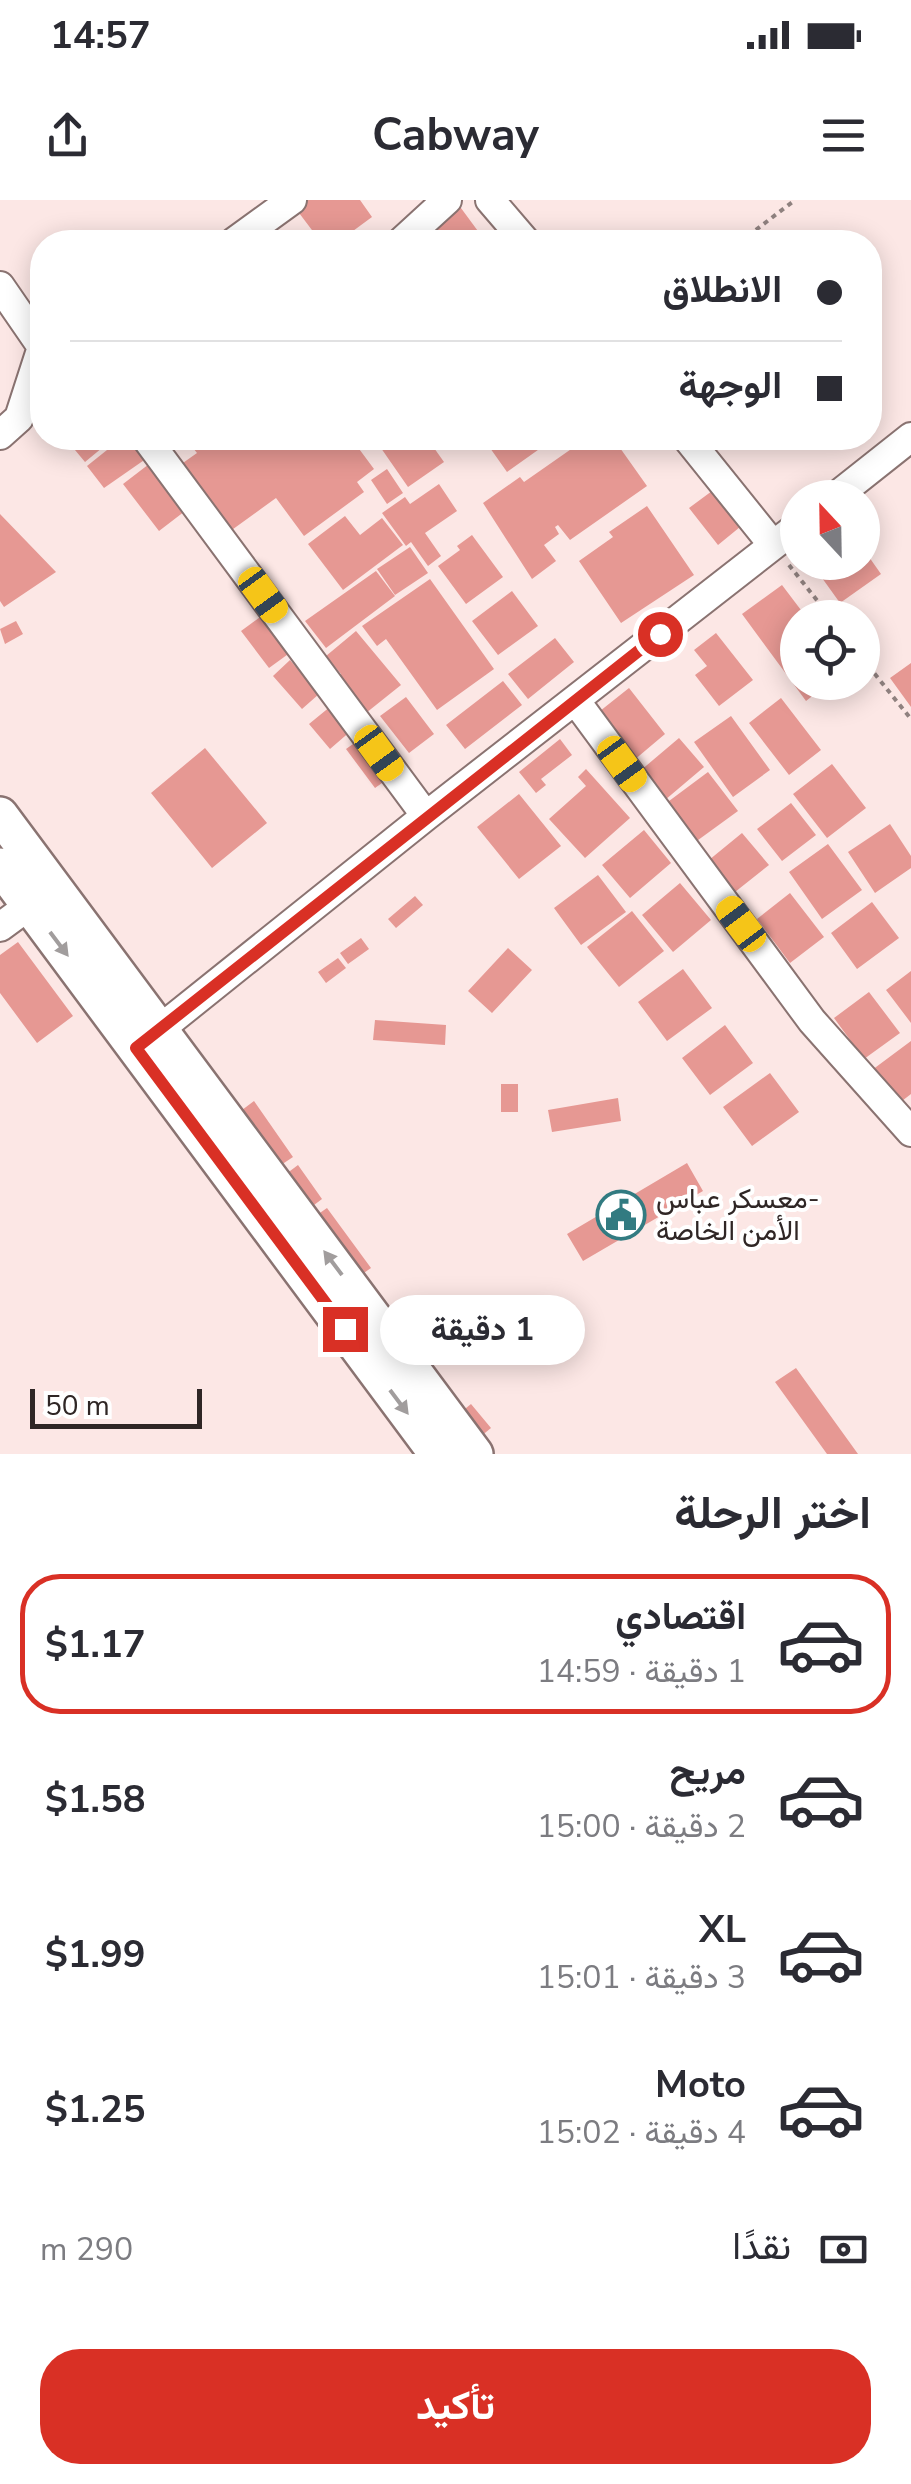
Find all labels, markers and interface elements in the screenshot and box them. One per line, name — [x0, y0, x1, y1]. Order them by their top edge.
text: 14:57 — [50, 10, 151, 61]
text: Cabway — [372, 105, 539, 166]
icon: share — [40, 108, 95, 163]
icon: menu — [816, 108, 871, 163]
text: الانطلاق — [663, 264, 782, 315]
text: الوجهة — [679, 360, 782, 411]
north arrow — [780, 480, 880, 580]
map controls — [780, 480, 880, 700]
car — [233, 562, 293, 628]
button: locate — [780, 600, 880, 700]
route start — [638, 612, 683, 657]
car — [349, 720, 409, 786]
car — [592, 731, 652, 797]
car — [711, 891, 771, 957]
one-way arrow — [48, 931, 68, 957]
place label: معسكر عباس- الأمن الخاصة — [656, 1180, 820, 1250]
public building icon: معسكر عباس- الأمن الخاصة — [595, 1189, 647, 1241]
one-way arrow — [324, 1250, 344, 1276]
callout: 1 دقيقة — [380, 1294, 585, 1364]
route end — [323, 1307, 368, 1352]
text: 1 دقيقة — [431, 1308, 534, 1351]
scale bar — [30, 1384, 202, 1428]
text: 50 m — [45, 1387, 110, 1425]
one-way arrow — [388, 1389, 408, 1415]
text: اختر الرحلة — [674, 1483, 871, 1544]
text: اقتصادي — [615, 1591, 746, 1642]
icon: car — [776, 1599, 866, 1689]
text: $1.17 — [45, 1619, 146, 1670]
text: 1 دقيقة · 14:59 — [537, 1650, 746, 1693]
text: مريح — [670, 1746, 746, 1797]
icon: car — [776, 1754, 866, 1844]
text: $1.58 — [45, 1774, 146, 1825]
text: 2 دقيقة · 15:00 — [537, 1805, 746, 1848]
text: XL — [699, 1904, 746, 1955]
icon: car — [776, 1909, 866, 1999]
text: $1.99 — [45, 1929, 146, 1980]
text: 3 دقيقة · 15:01 — [537, 1956, 746, 1999]
text: Moto — [655, 2059, 746, 2110]
icon: car — [776, 2064, 866, 2154]
text: $1.25 — [45, 2084, 146, 2135]
text: 4 دقيقة · 15:02 — [537, 2111, 746, 2154]
text: نقدًا — [732, 2221, 791, 2272]
icon: cash — [816, 2222, 871, 2277]
text: 290 m — [40, 2228, 133, 2271]
button: تأكيد — [40, 2349, 871, 2464]

